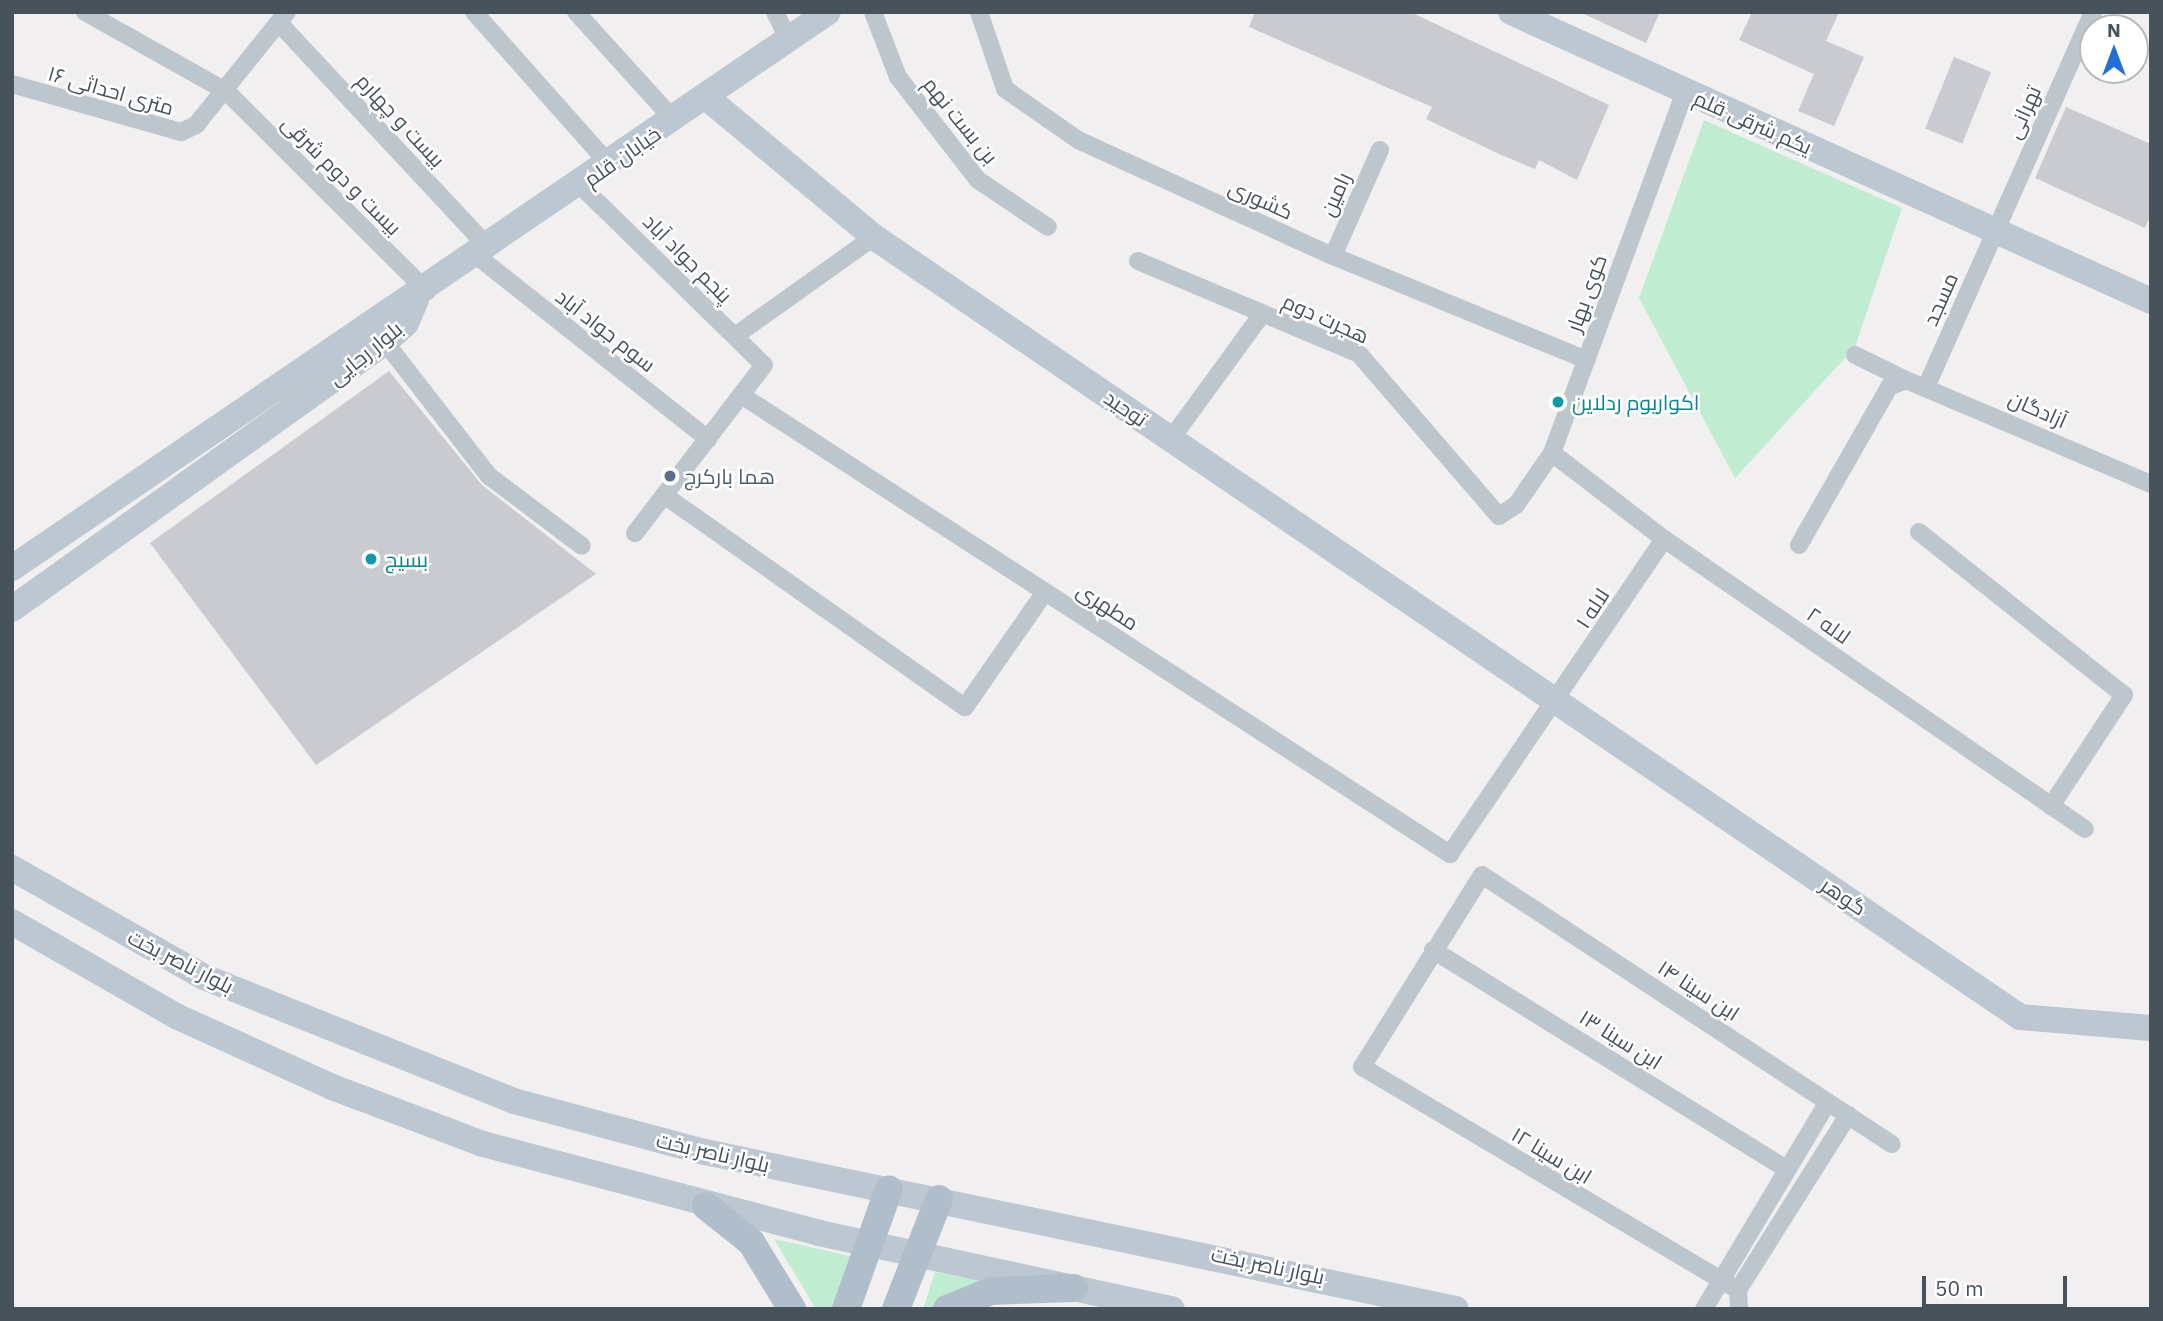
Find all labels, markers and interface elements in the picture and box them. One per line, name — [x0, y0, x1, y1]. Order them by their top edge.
north arrow — [2079, 14, 2149, 84]
text: N — [2107, 18, 2121, 42]
street label: ۱۶ متری احداثی — [45, 60, 177, 120]
street label: بیست و چهارم — [351, 68, 451, 172]
street label: بن بست نهم — [918, 72, 1004, 168]
street label: تهرانی — [2000, 81, 2046, 143]
street label: یکم شرقی قلم — [1690, 85, 1816, 159]
street label: بیست و دوم شرقی — [277, 110, 407, 240]
street label: خیابان قلم — [579, 120, 665, 192]
street label: رامین — [1314, 168, 1356, 220]
street label: کشوری — [1225, 174, 1297, 224]
street label: پنجم جواد آباد — [638, 208, 738, 308]
street label: کوی بهار — [1560, 251, 1612, 335]
street label: مسجد — [1917, 269, 1963, 329]
street label: سوم جواد آباد — [551, 283, 661, 377]
street label: هجرت دوم — [1279, 288, 1373, 348]
street label: بلوار رجایی — [323, 316, 407, 390]
street label: توحید — [1100, 384, 1152, 432]
street label: آزادگان — [2005, 385, 2071, 433]
place label: اکواریوم ردلاین — [1572, 389, 1699, 415]
marker: اکواریوم ردلاین — [1550, 394, 1566, 410]
place label: هما بارکرج — [684, 463, 775, 489]
marker: هما بارکرج — [662, 468, 678, 484]
place label: بسیج — [385, 546, 428, 572]
marker: بسیج — [363, 551, 379, 567]
street label: مطهری — [1073, 577, 1143, 635]
street label: لاله ۱ — [1570, 583, 1614, 633]
street label: لاله ۲ — [1802, 601, 1856, 649]
street label: گوهر — [1817, 872, 1871, 920]
street label: بلوار ناصر بخت — [124, 924, 238, 998]
street label: ابن سینا ۱۴ — [1653, 954, 1745, 1026]
street label: ابن سینا ۱۳ — [1575, 1004, 1667, 1074]
street label: ابن سینا ۱۲ — [1507, 1121, 1597, 1189]
street label: بلوار ناصر بخت — [654, 1127, 772, 1177]
street label: بلوار ناصر بخت — [1209, 1241, 1327, 1289]
scale bar — [1925, 1262, 2070, 1306]
text: 50 m — [1935, 1274, 1984, 1302]

